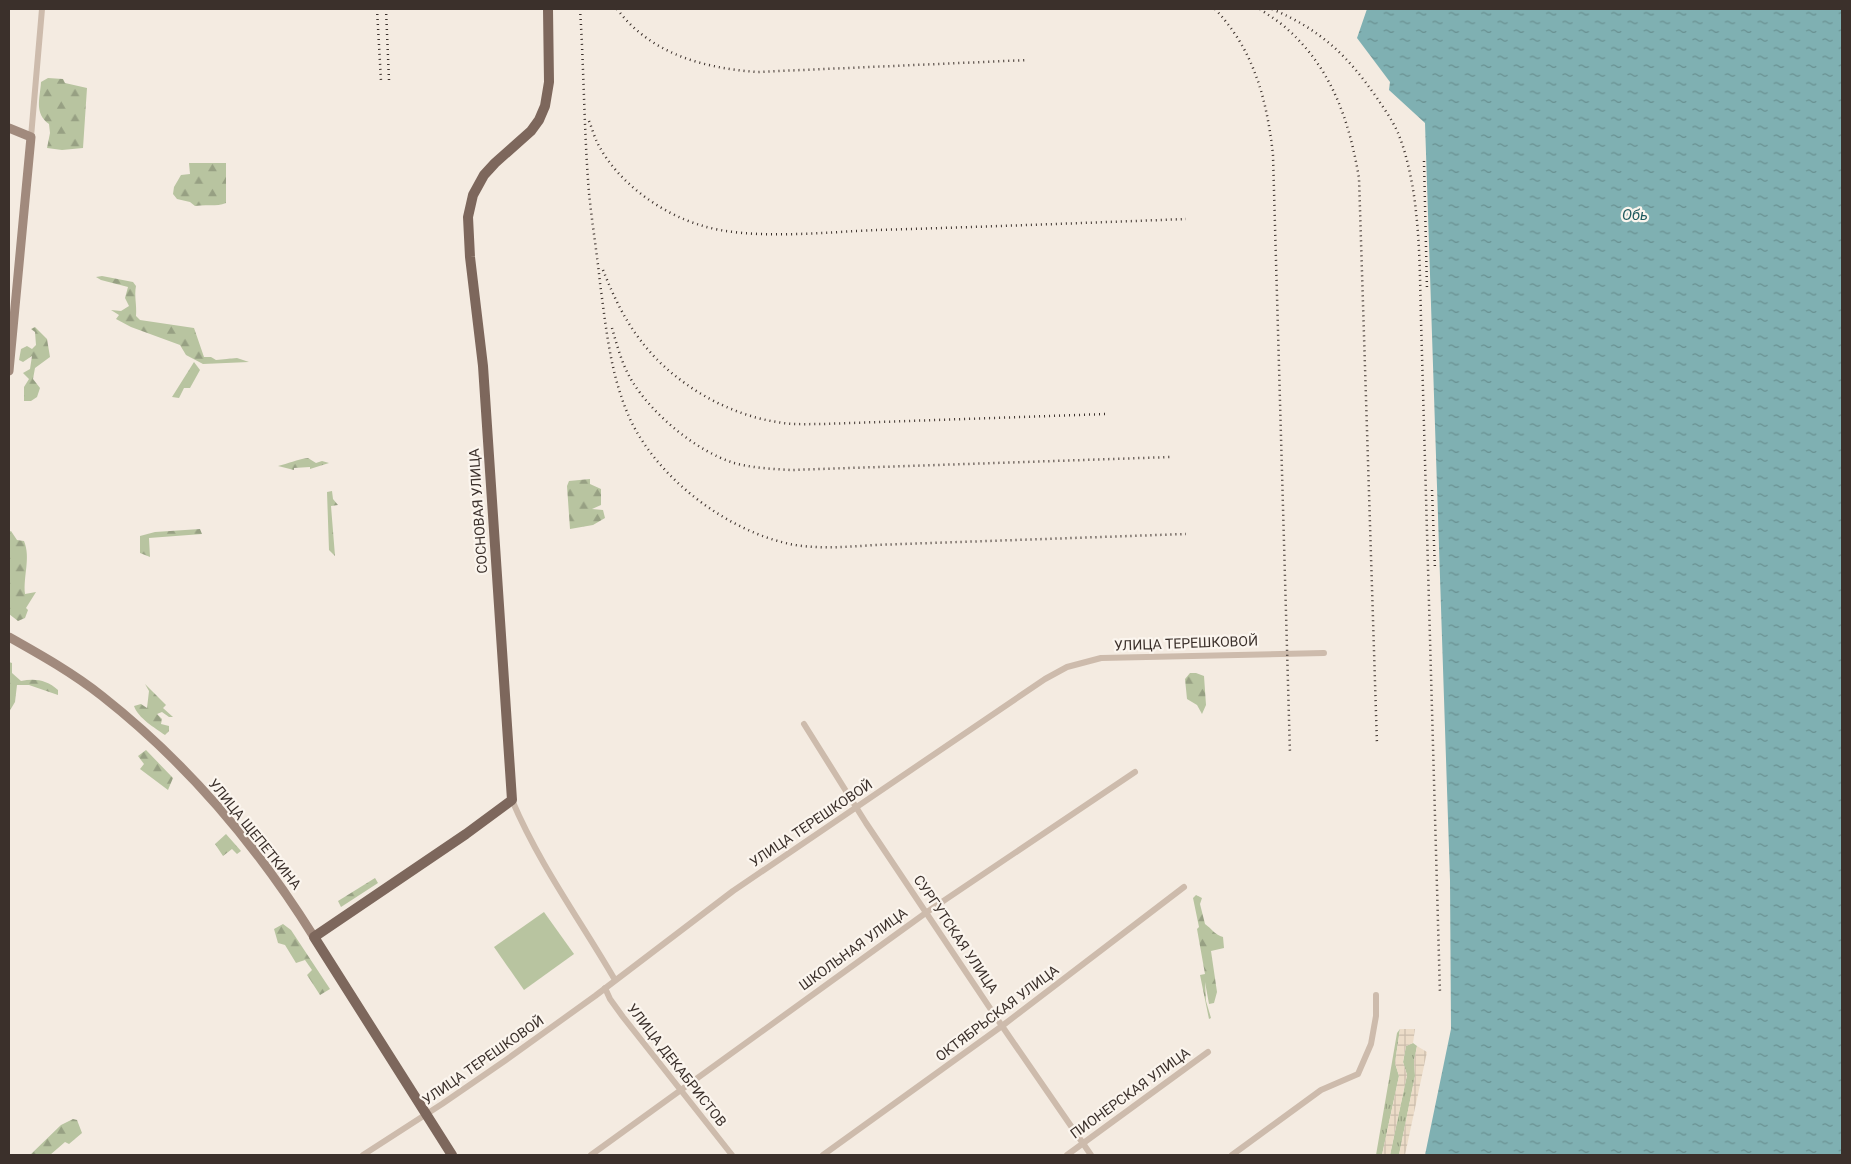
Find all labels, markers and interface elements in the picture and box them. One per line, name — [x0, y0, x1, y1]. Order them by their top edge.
water label: Обь — [1622, 206, 1648, 224]
street label: СОСНОВАЯ УЛИЦА — [466, 448, 490, 574]
street label: УЛИЦА ТЕРЕШКОВОЙ — [1114, 632, 1258, 654]
street label: УЛИЦА ЩЕПЕТКИНА — [206, 776, 304, 892]
street label: УЛИЦА ТЕРЕШКОВОЙ — [747, 776, 875, 870]
street label: СУРГУТСКАЯ УЛИЦА — [910, 872, 1002, 996]
street label: ШКОЛЬНАЯ УЛИЦА — [796, 904, 910, 994]
street label: ОКТЯБРЬСКАЯ УЛИЦА — [932, 962, 1062, 1064]
street label: УЛИЦА ДЕКАБРИСТОВ — [624, 1001, 730, 1129]
street label: УЛИЦА ТЕРЕШКОВОЙ — [419, 1012, 547, 1108]
street label: ПИОНЕРСКАЯ УЛИЦА — [1067, 1044, 1193, 1142]

